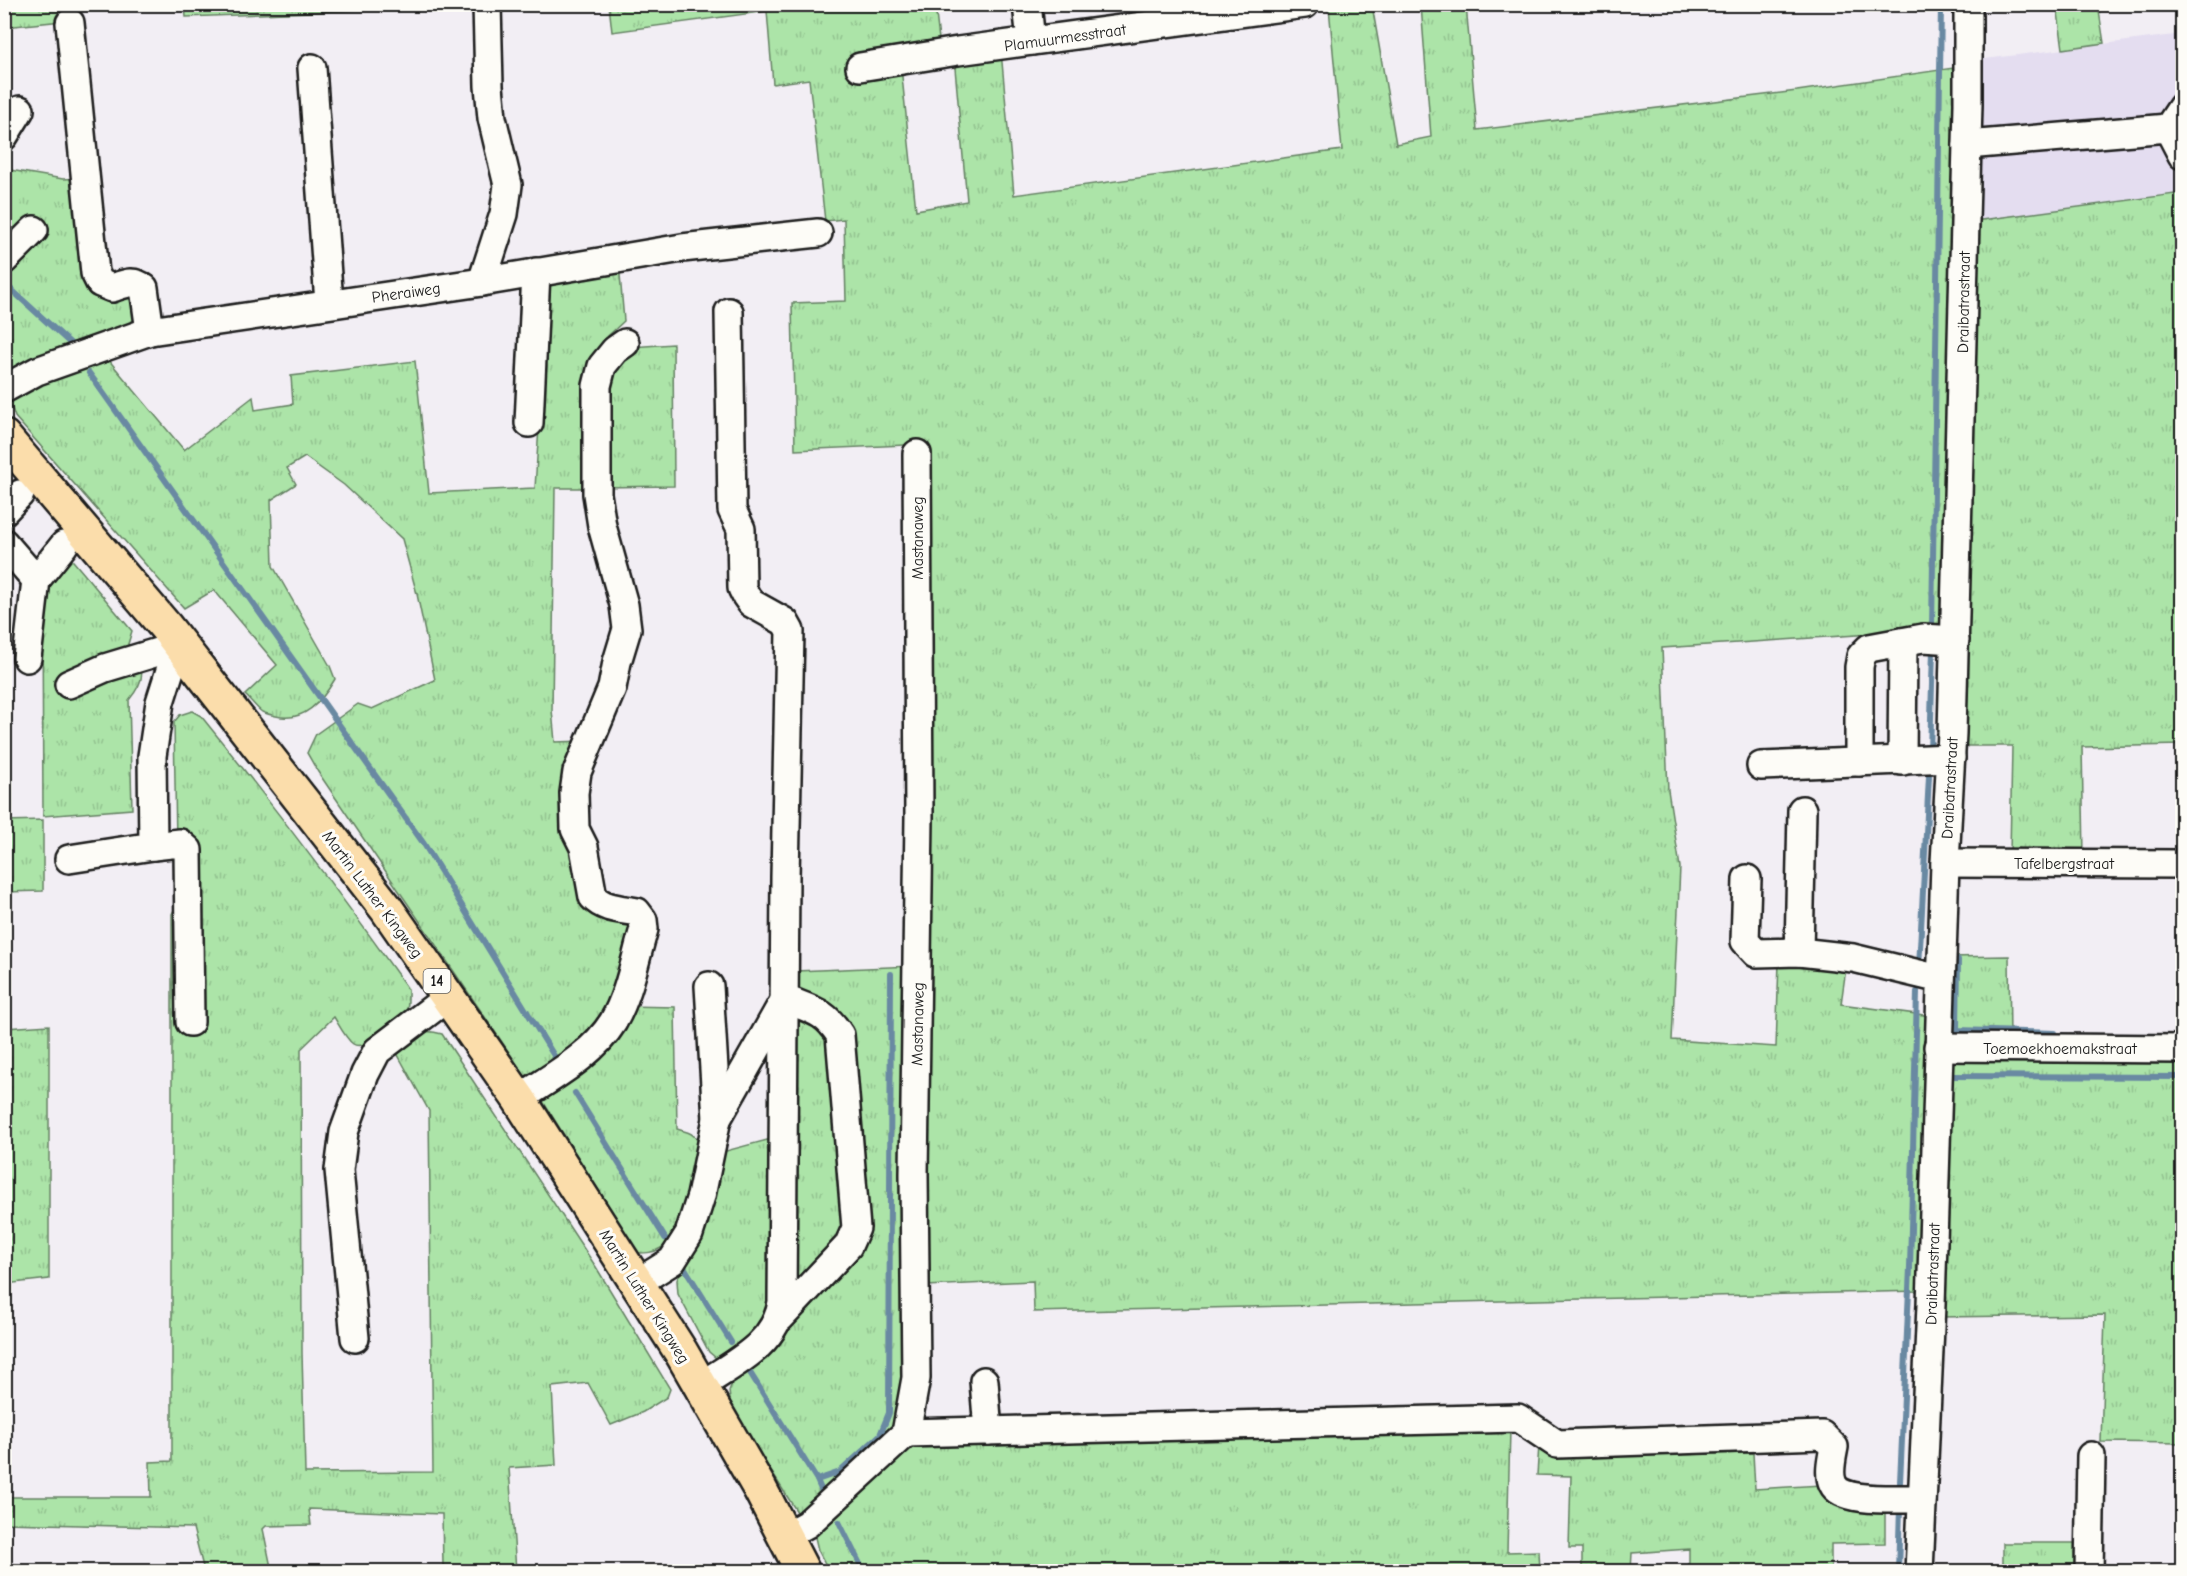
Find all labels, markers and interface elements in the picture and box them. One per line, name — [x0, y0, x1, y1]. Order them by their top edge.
street label: Plamuurmesstraat — [1003, 20, 1128, 55]
street label: Draibatrastraat — [1954, 250, 1974, 353]
street label: Pheraiweg — [371, 279, 442, 307]
street label: Mastanaweg — [909, 496, 927, 580]
street label: Draibatrastraat — [1938, 736, 1962, 839]
street label: Martin Luther Kingweg — [318, 827, 426, 962]
street label: Tafelbergstraat — [2014, 855, 2114, 873]
road number: 14 — [424, 969, 450, 993]
street label: Mastanaweg — [908, 982, 928, 1066]
street label: Toemoekhoemakstraat — [1983, 1040, 2137, 1058]
street label: Draibatrastraat — [1922, 1222, 1944, 1325]
street label: Martin Luther Kingweg — [595, 1226, 693, 1367]

